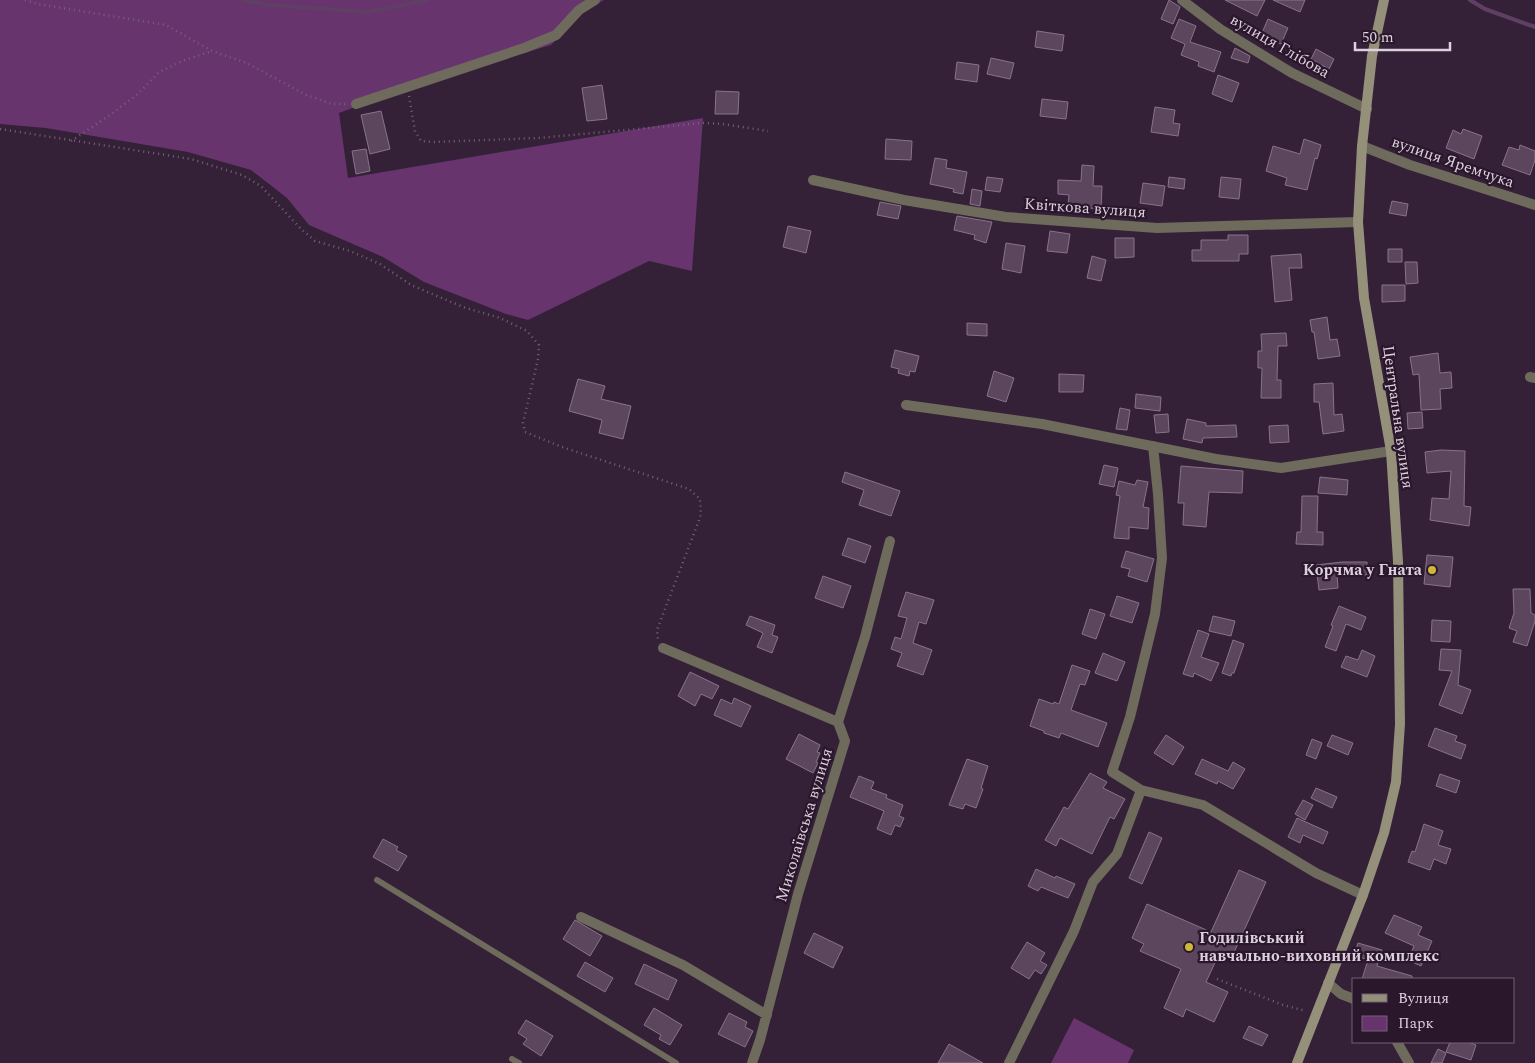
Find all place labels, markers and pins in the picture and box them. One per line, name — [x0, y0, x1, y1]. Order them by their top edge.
place label: Корчма у Гната — [1303, 558, 1423, 582]
marker: Корчма у Гната — [1426, 564, 1438, 576]
place label: Годилівський навчально-виховний комплекс — [1199, 926, 1439, 968]
marker: Годилівський навчально-виховний комплекс — [1183, 941, 1195, 953]

